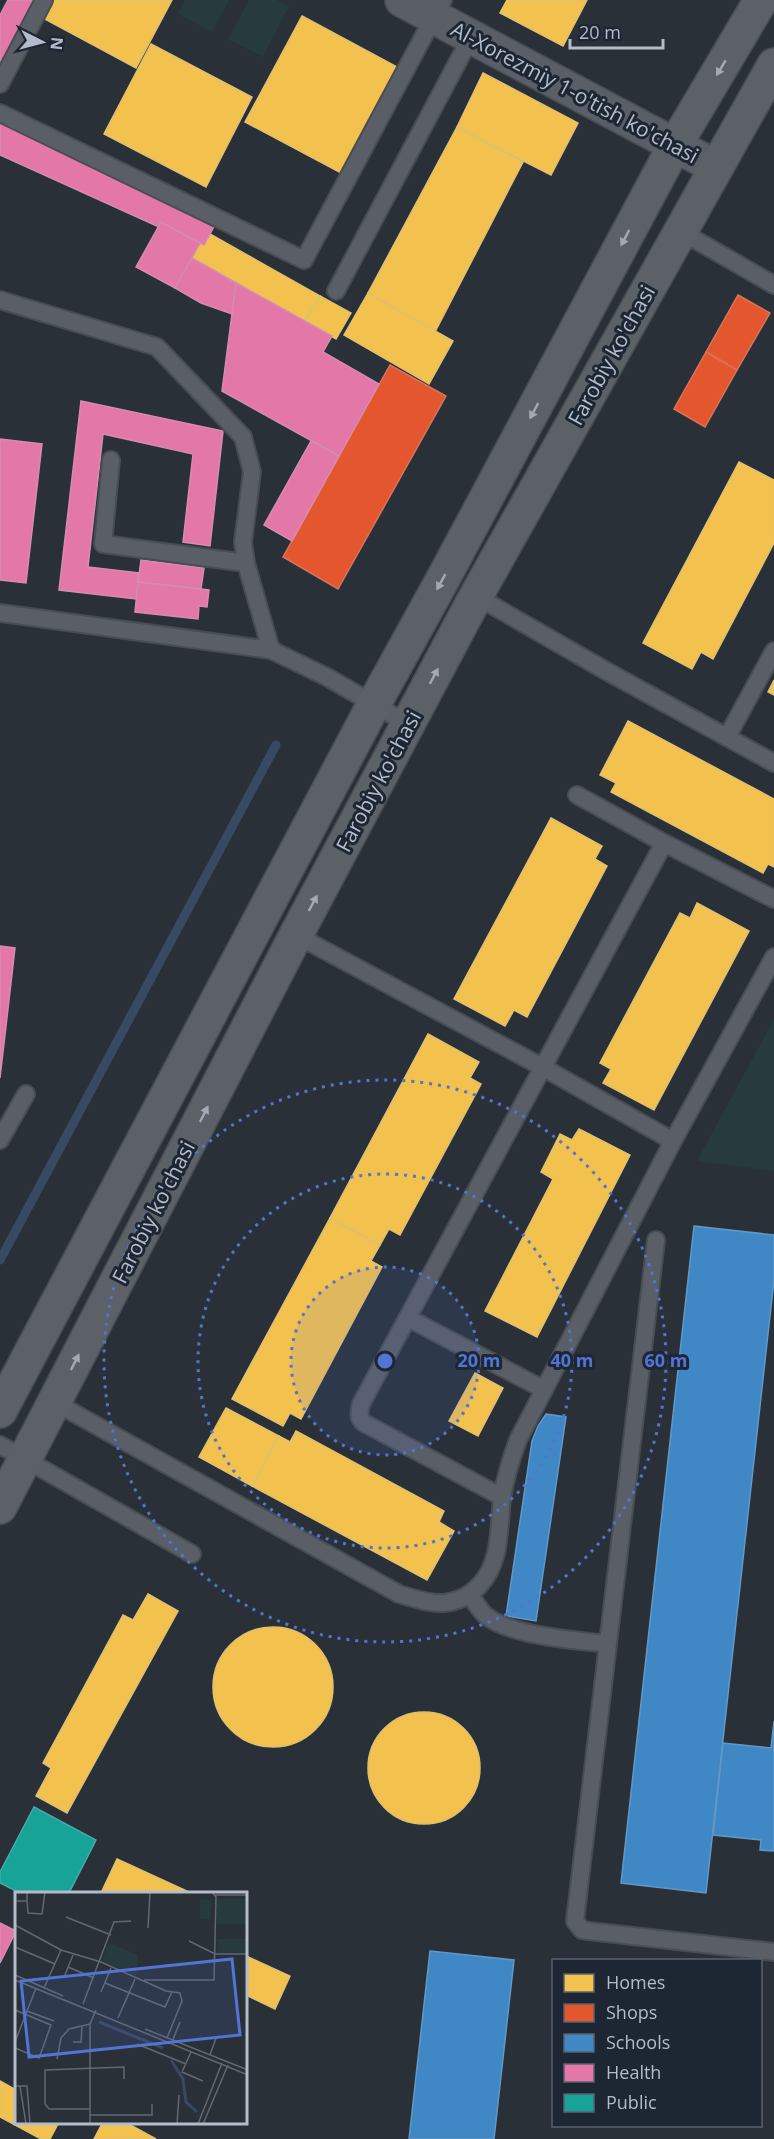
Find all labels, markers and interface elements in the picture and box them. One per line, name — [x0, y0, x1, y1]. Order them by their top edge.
north arrow — [12, 12, 72, 72]
scale bar — [570, 12, 663, 50]
street label: Al-Xorezmiy 1-o'tish ko'chasi — [446, 15, 704, 169]
text: 20 m — [579, 20, 621, 44]
text: N — [45, 36, 69, 51]
one-way arrow — [715, 60, 726, 76]
one-way arrow — [620, 230, 630, 247]
street label: Farobiy ko'chasi — [561, 280, 661, 430]
one-way arrow — [529, 402, 539, 419]
one-way arrow — [436, 574, 446, 591]
one-way arrow — [429, 667, 439, 684]
street label: Farobiy ko'chasi — [329, 706, 427, 856]
one-way arrow — [308, 895, 317, 912]
one-way arrow — [199, 1105, 208, 1122]
street label: Farobiy ko'chasi — [105, 1136, 201, 1288]
text: 20 m — [458, 1348, 500, 1372]
text: 40 m — [551, 1348, 593, 1372]
text: 60 m — [645, 1348, 687, 1372]
centre of rings — [375, 1351, 395, 1371]
one-way arrow — [71, 1353, 80, 1370]
inset map — [15, 1892, 248, 2124]
legend — [552, 1959, 762, 2127]
text: Homes — [606, 1970, 665, 1994]
text: Shops — [606, 2000, 657, 2024]
text: Schools — [606, 2030, 670, 2054]
text: Health — [606, 2060, 661, 2084]
text: Public — [606, 2090, 657, 2114]

